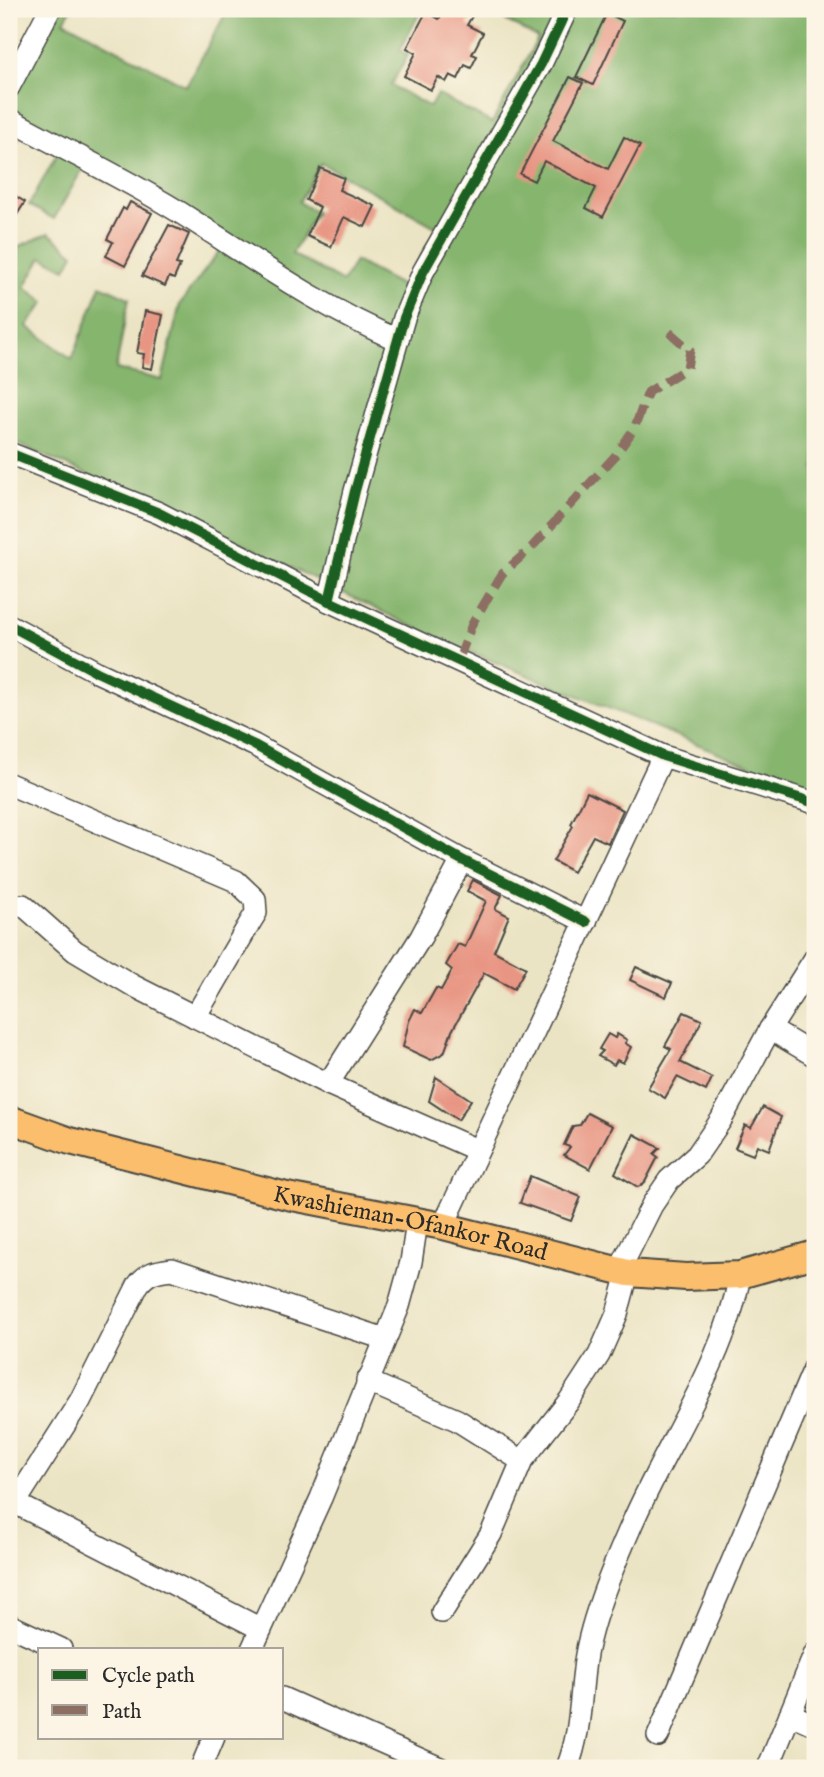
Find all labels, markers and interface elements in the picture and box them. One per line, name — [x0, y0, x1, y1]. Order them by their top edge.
street label: Kwashieman-Ofankor Road — [270, 1179, 551, 1269]
legend — [38, 1648, 284, 1738]
text: Cycle path — [102, 1663, 195, 1690]
text: Path — [102, 1699, 141, 1726]

